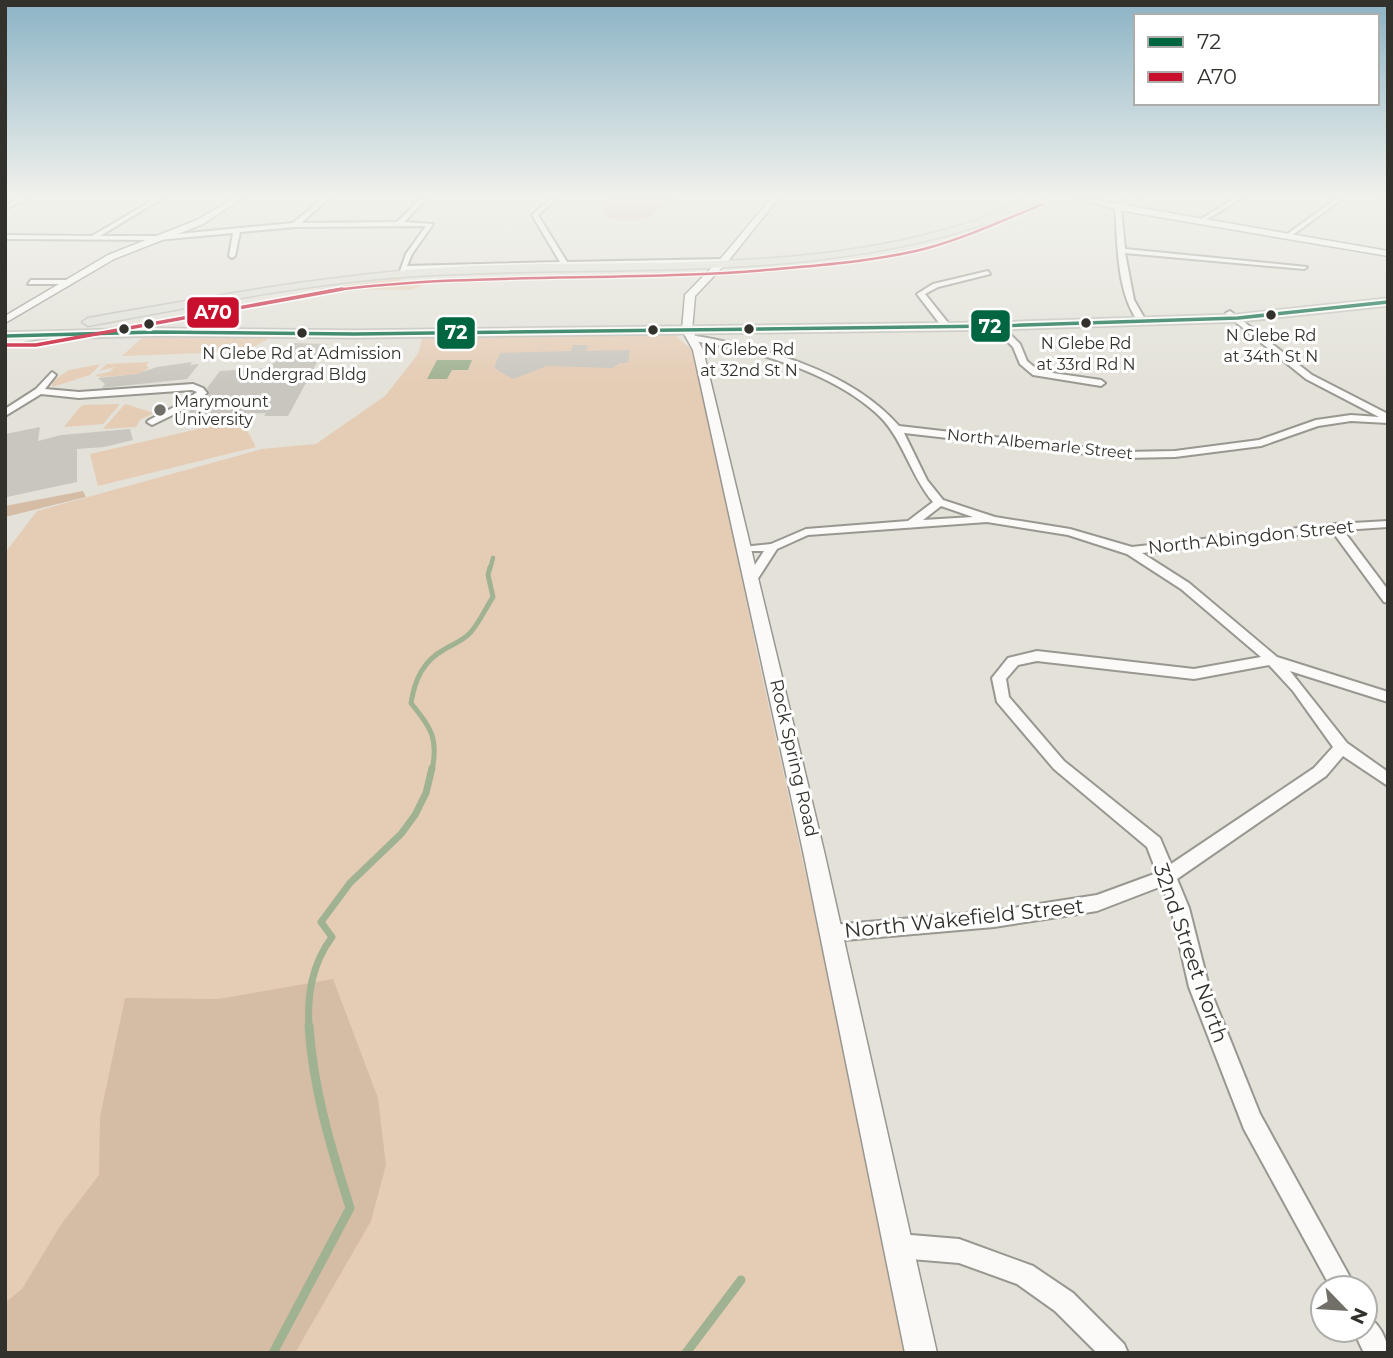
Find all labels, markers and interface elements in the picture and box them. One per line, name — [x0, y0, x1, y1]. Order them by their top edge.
legend — [1134, 14, 1379, 105]
text: 72 — [1197, 29, 1221, 54]
text: A70 — [1197, 64, 1237, 89]
line badge: A70 — [186, 296, 240, 329]
text: A70 — [193, 301, 232, 324]
marker: N Glebe Rd at 34th St N — [1264, 308, 1278, 322]
line badge: 72 — [970, 309, 1011, 343]
text: 72 — [979, 315, 1002, 338]
line badge: 72 — [436, 316, 476, 350]
marker: N Glebe Rd at 33rd Rd N — [1079, 316, 1093, 330]
unlabelled marker — [142, 317, 156, 331]
text: 72 — [445, 321, 468, 344]
unlabelled marker — [117, 322, 131, 336]
marker: N Glebe Rd at 32nd St N — [742, 322, 756, 336]
unlabelled marker — [646, 323, 660, 337]
marker: N Glebe Rd at Admission Undergrad Bldg — [295, 326, 309, 340]
place label: N Glebe Rd at 34th St N — [1224, 326, 1318, 366]
place label: N Glebe Rd at 33rd Rd N — [1037, 334, 1135, 374]
place label: N Glebe Rd at 32nd St N — [700, 340, 798, 380]
place label: N Glebe Rd at Admission Undergrad Bldg — [202, 344, 402, 384]
place label: Marymount University — [174, 392, 269, 429]
marker: Marymount University — [152, 402, 168, 418]
street label: North Albemarle Street — [946, 425, 1134, 463]
street label: North Abingdon Street — [1147, 515, 1355, 559]
street label: Rock Spring Road — [765, 677, 823, 839]
street label: 32nd Street North — [1149, 860, 1233, 1046]
street label: North Wakefield Street — [843, 893, 1085, 943]
north arrow — [1309, 1274, 1379, 1344]
text: N — [1345, 1304, 1373, 1328]

